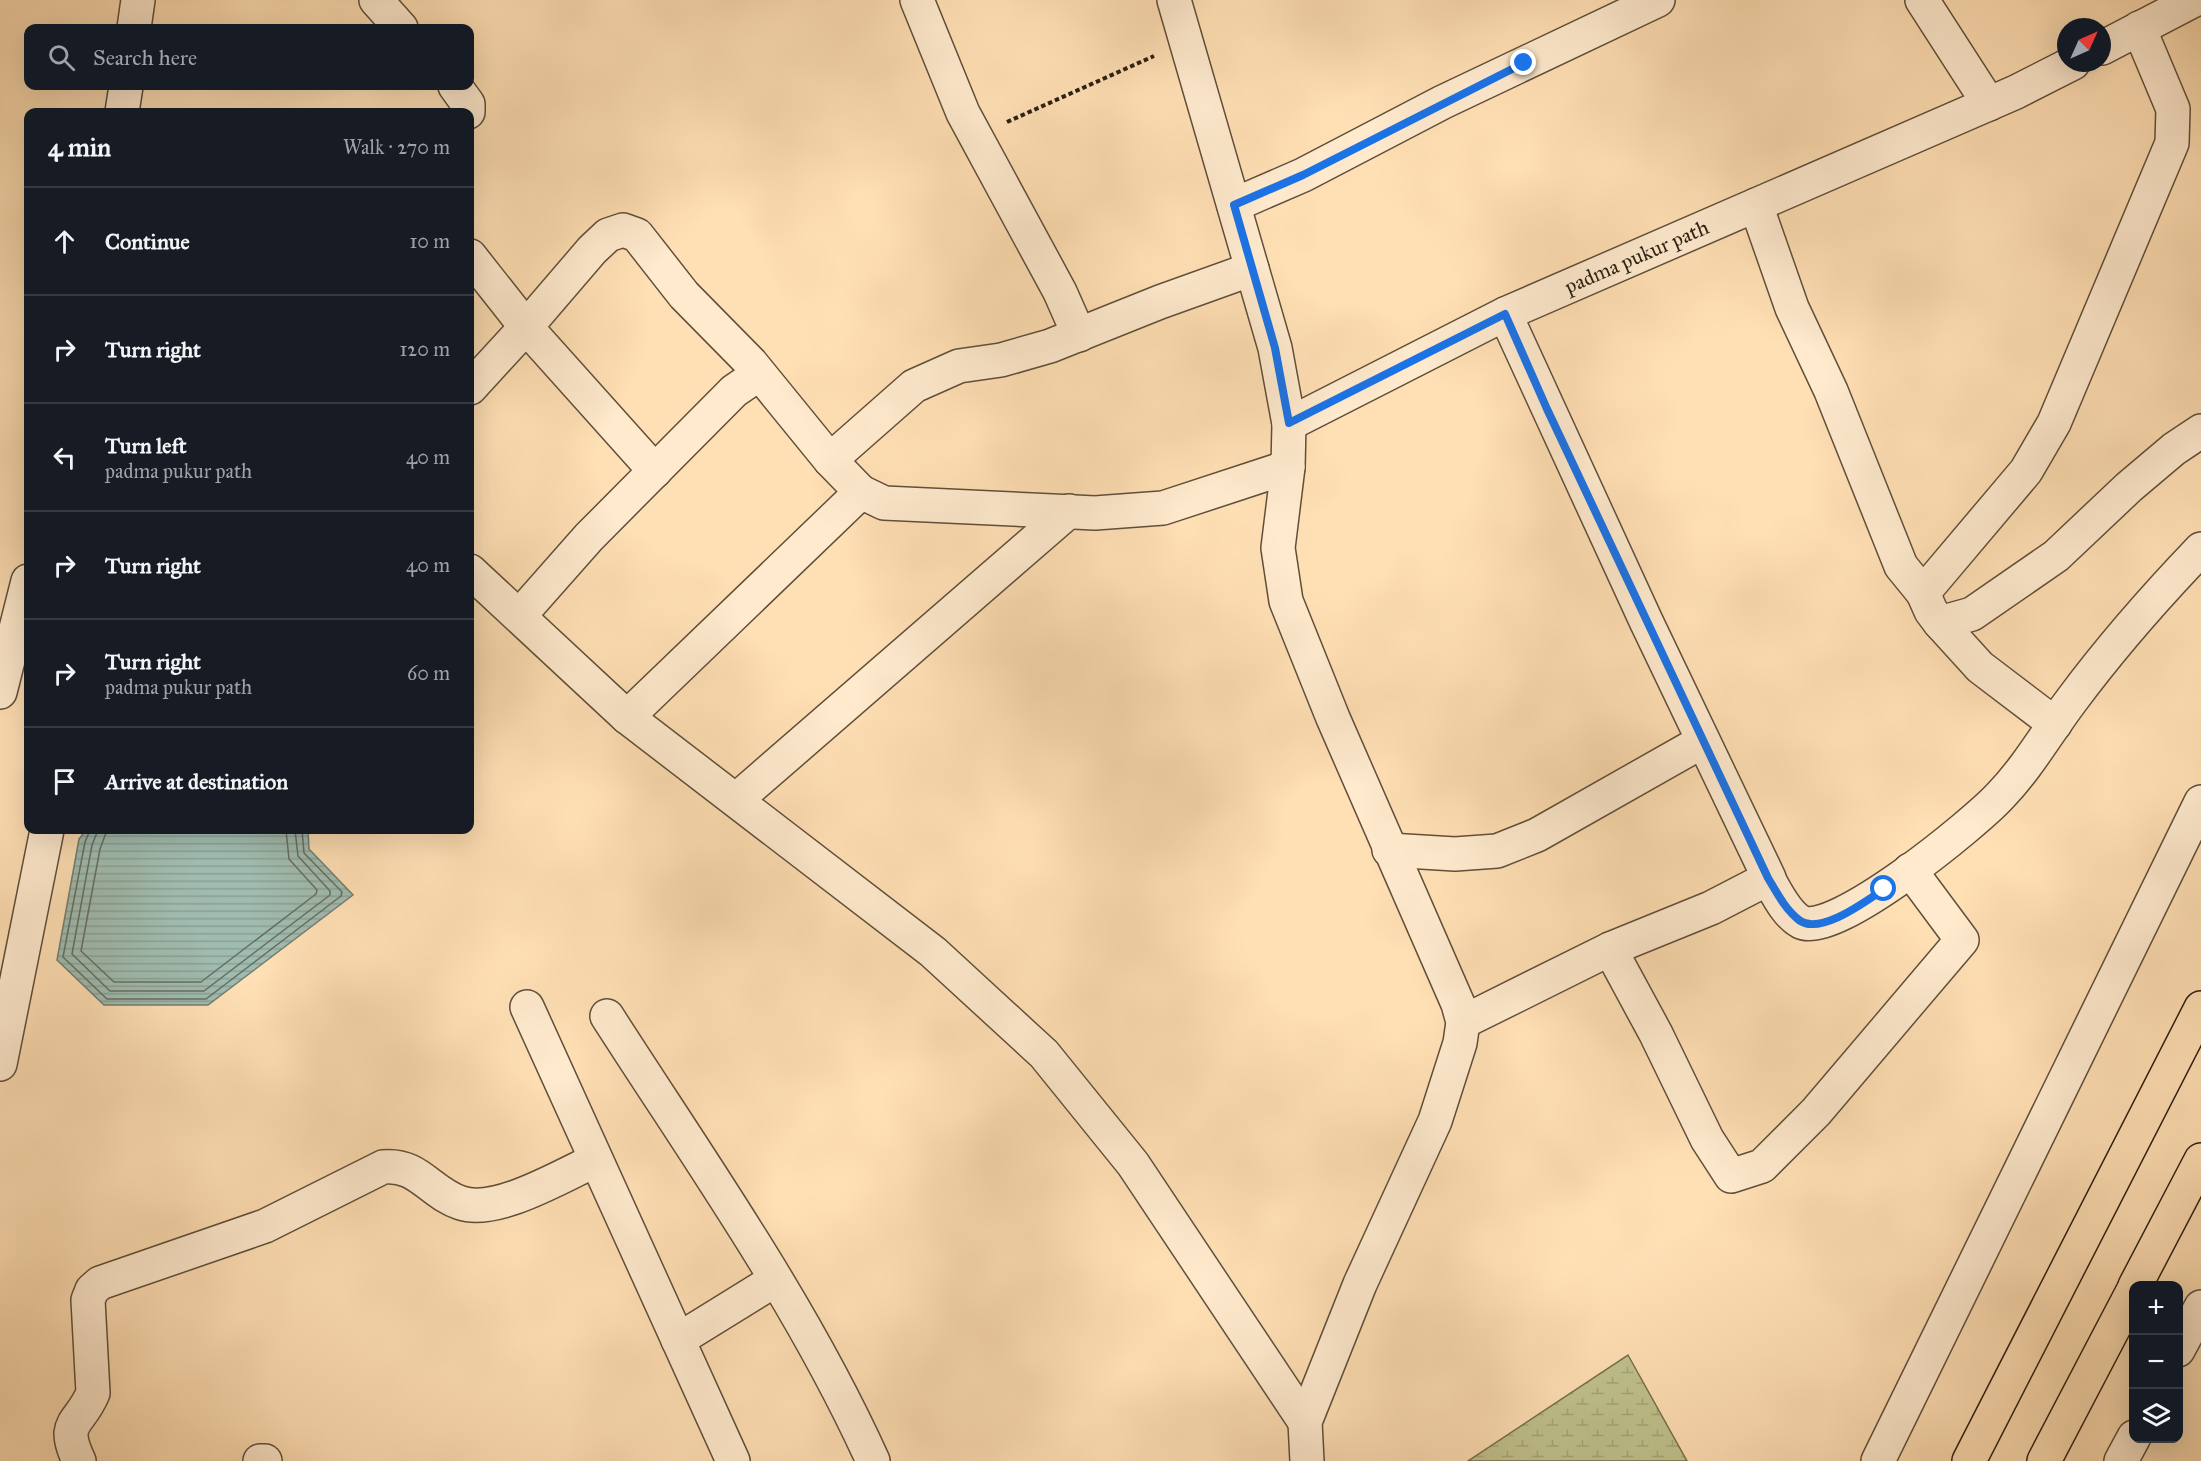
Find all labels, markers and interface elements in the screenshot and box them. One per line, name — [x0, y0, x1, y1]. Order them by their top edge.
north arrow — [2057, 18, 2111, 72]
search box — [24, 24, 474, 90]
icon: search — [45, 41, 78, 74]
text: Search here — [93, 44, 197, 71]
route end — [1510, 49, 1536, 75]
text: 4 min — [48, 131, 111, 163]
text: Walk · 270 m — [343, 135, 450, 159]
street label: padma pukur path — [1560, 214, 1713, 300]
icon: ahead — [48, 225, 81, 258]
text: Continue — [105, 228, 190, 255]
text: 10 m — [409, 229, 450, 253]
icon: right — [48, 333, 81, 366]
text: Turn right — [105, 336, 201, 363]
text: 120 m — [399, 337, 450, 361]
text: Turn left — [105, 432, 187, 459]
icon: left — [48, 441, 81, 474]
text: 40 m — [406, 445, 450, 469]
text: padma pukur path — [105, 459, 252, 483]
icon: right — [48, 549, 81, 582]
text: Turn right — [105, 552, 201, 579]
text: 40 m — [406, 553, 450, 577]
text: Turn right — [105, 648, 201, 675]
icon: right — [48, 657, 81, 690]
text: 60 m — [407, 661, 450, 685]
text: padma pukur path — [105, 675, 252, 699]
icon: arrive — [48, 765, 81, 798]
text: Arrive at destination — [105, 768, 288, 795]
route start — [1870, 875, 1896, 901]
map controls — [2129, 1281, 2183, 1443]
button: + — [2129, 1281, 2183, 1335]
button: − — [2129, 1335, 2183, 1389]
button: layers — [2129, 1389, 2183, 1443]

